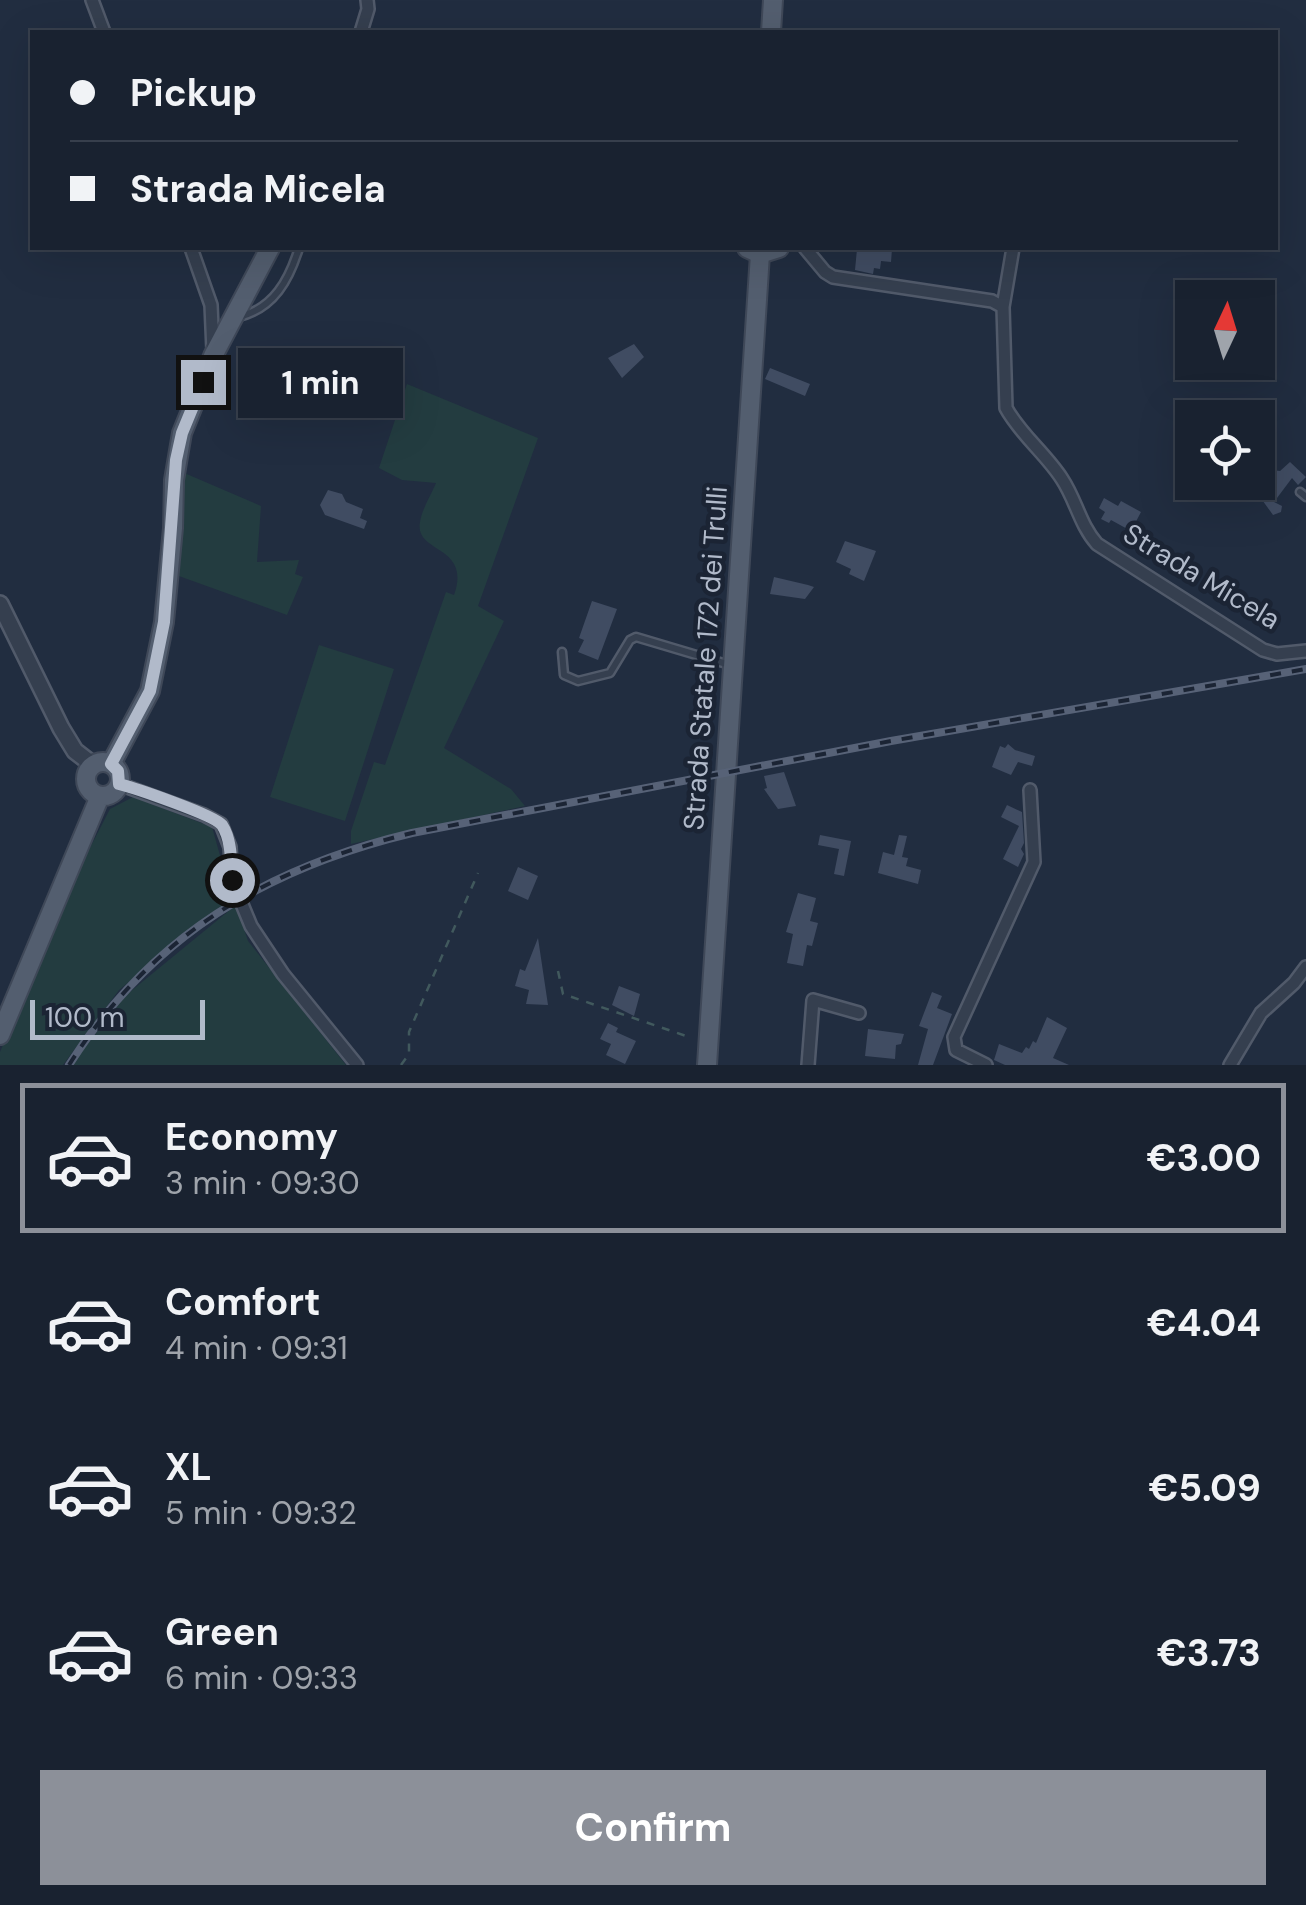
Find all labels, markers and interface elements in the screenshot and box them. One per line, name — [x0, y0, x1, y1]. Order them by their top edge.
text: Pickup — [130, 68, 257, 118]
text: Strada Micela — [130, 164, 386, 214]
north arrow — [1175, 280, 1275, 380]
map controls — [1175, 280, 1275, 500]
callout: 1 min — [238, 347, 403, 417]
route end — [181, 360, 226, 405]
text: 1 min — [282, 362, 359, 404]
button: locate — [1175, 400, 1275, 500]
street label: Strada Statale 172 dei Trulli — [675, 485, 736, 831]
street label: Strada Micela — [1116, 515, 1287, 638]
route start — [210, 858, 255, 903]
scale bar — [30, 995, 205, 1040]
text: 100 m — [45, 999, 124, 1036]
text: Economy — [165, 1112, 338, 1162]
icon: car — [45, 1113, 135, 1203]
text: €3.00 — [1147, 1133, 1261, 1183]
text: 3 min · 09:30 — [165, 1162, 360, 1204]
text: Comfort — [165, 1277, 321, 1327]
icon: car — [45, 1278, 135, 1368]
text: €4.04 — [1147, 1298, 1261, 1348]
text: 4 min · 09:31 — [165, 1327, 348, 1369]
text: XL — [165, 1442, 212, 1492]
icon: car — [45, 1443, 135, 1533]
text: €5.09 — [1148, 1463, 1261, 1513]
text: 5 min · 09:32 — [165, 1492, 357, 1534]
text: Green — [165, 1607, 279, 1657]
icon: car — [45, 1608, 135, 1698]
text: €3.73 — [1157, 1628, 1261, 1678]
text: 6 min · 09:33 — [165, 1657, 358, 1699]
button: Confirm — [40, 1770, 1266, 1885]

